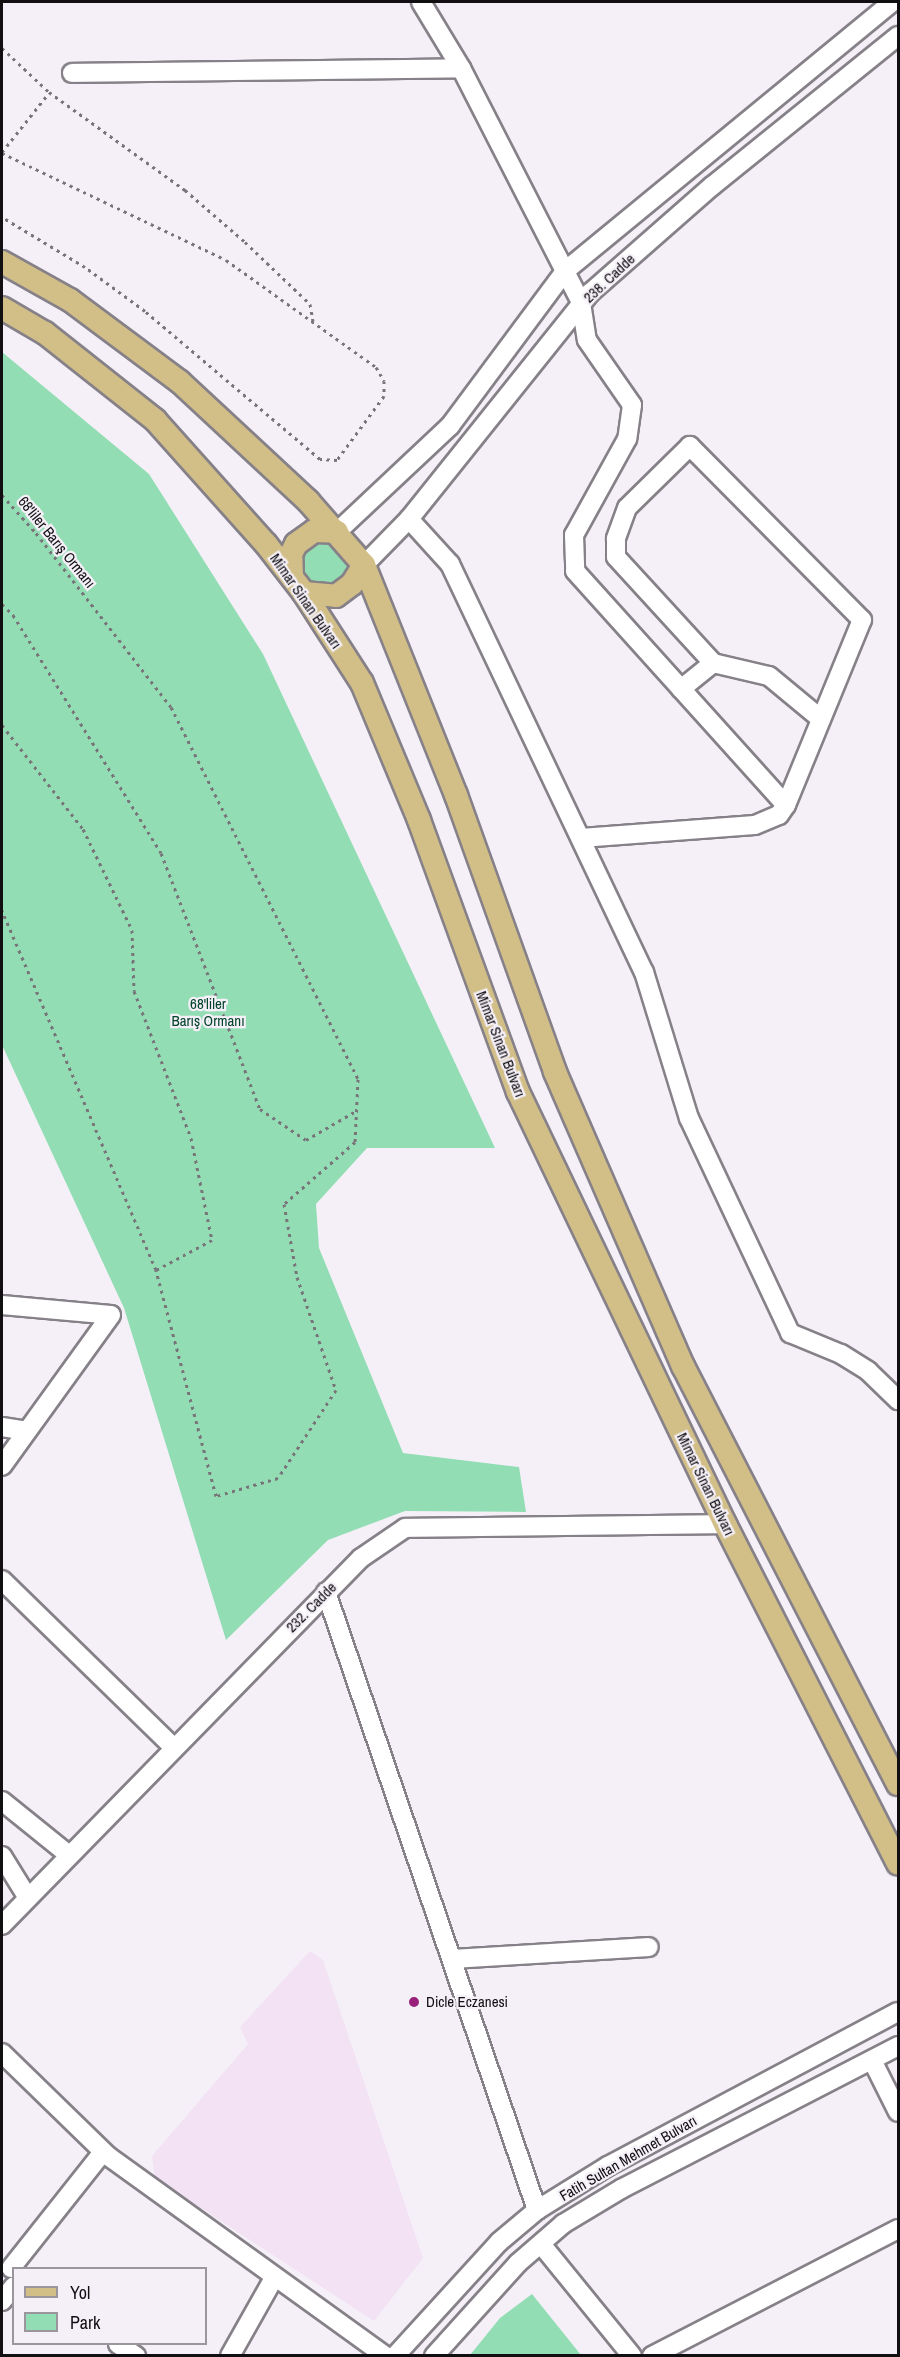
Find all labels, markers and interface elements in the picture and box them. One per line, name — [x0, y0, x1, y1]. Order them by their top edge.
street label: 238. Cadde — [580, 250, 638, 306]
street label: 68'liler Barış Ormanı — [15, 493, 99, 591]
street label: Mimar Sinan Bulvarı — [266, 550, 346, 652]
street label: Mimar Sinan Bulvarı — [473, 988, 529, 1100]
park label: 68'liler Barış Ormanı — [171, 994, 245, 1029]
street label: Mimar Sinan Bulvarı — [673, 1430, 739, 1538]
street label: 232. Cadde — [282, 1578, 340, 1636]
place label: Dicle Eczanesi — [426, 1993, 508, 2011]
marker: Dicle Eczanesi — [407, 1995, 421, 2009]
street label: Fatih Sultan Mehmet Bulvarı — [556, 2111, 700, 2205]
legend — [12, 2267, 207, 2345]
text: Yol — [70, 2280, 90, 2305]
text: Park — [70, 2310, 100, 2335]

